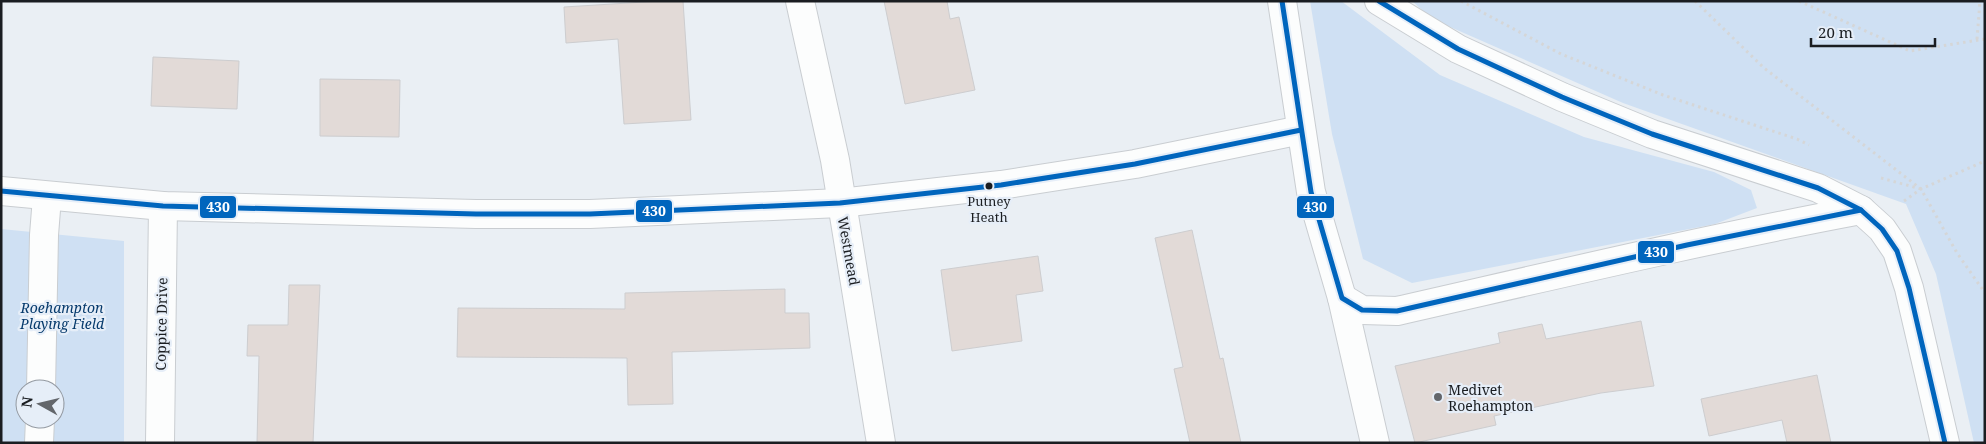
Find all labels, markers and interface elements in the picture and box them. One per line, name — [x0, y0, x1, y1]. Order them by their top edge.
scale bar — [1811, 15, 1935, 47]
text: 20 m — [1818, 22, 1853, 42]
marker: Putney Heath — [984, 181, 994, 191]
place label: Putney Heath — [967, 192, 1011, 226]
line badge: 430 — [199, 195, 237, 219]
line badge: 430 — [1296, 195, 1335, 219]
text: 430 — [206, 197, 230, 216]
text: 430 — [1303, 197, 1327, 216]
line badge: 430 — [635, 199, 673, 223]
text: 430 — [642, 201, 666, 220]
street label: Westmead — [834, 215, 864, 287]
line badge: 430 — [1637, 240, 1675, 264]
text: 430 — [1644, 242, 1668, 261]
street label: Coppice Drive — [151, 277, 171, 371]
park label: Roehampton Playing Field — [19, 298, 105, 333]
north arrow — [15, 379, 65, 429]
place label: Medivet Roehampton — [1448, 380, 1533, 415]
marker: Medivet Roehampton — [1432, 391, 1444, 403]
text: N — [16, 395, 37, 409]

